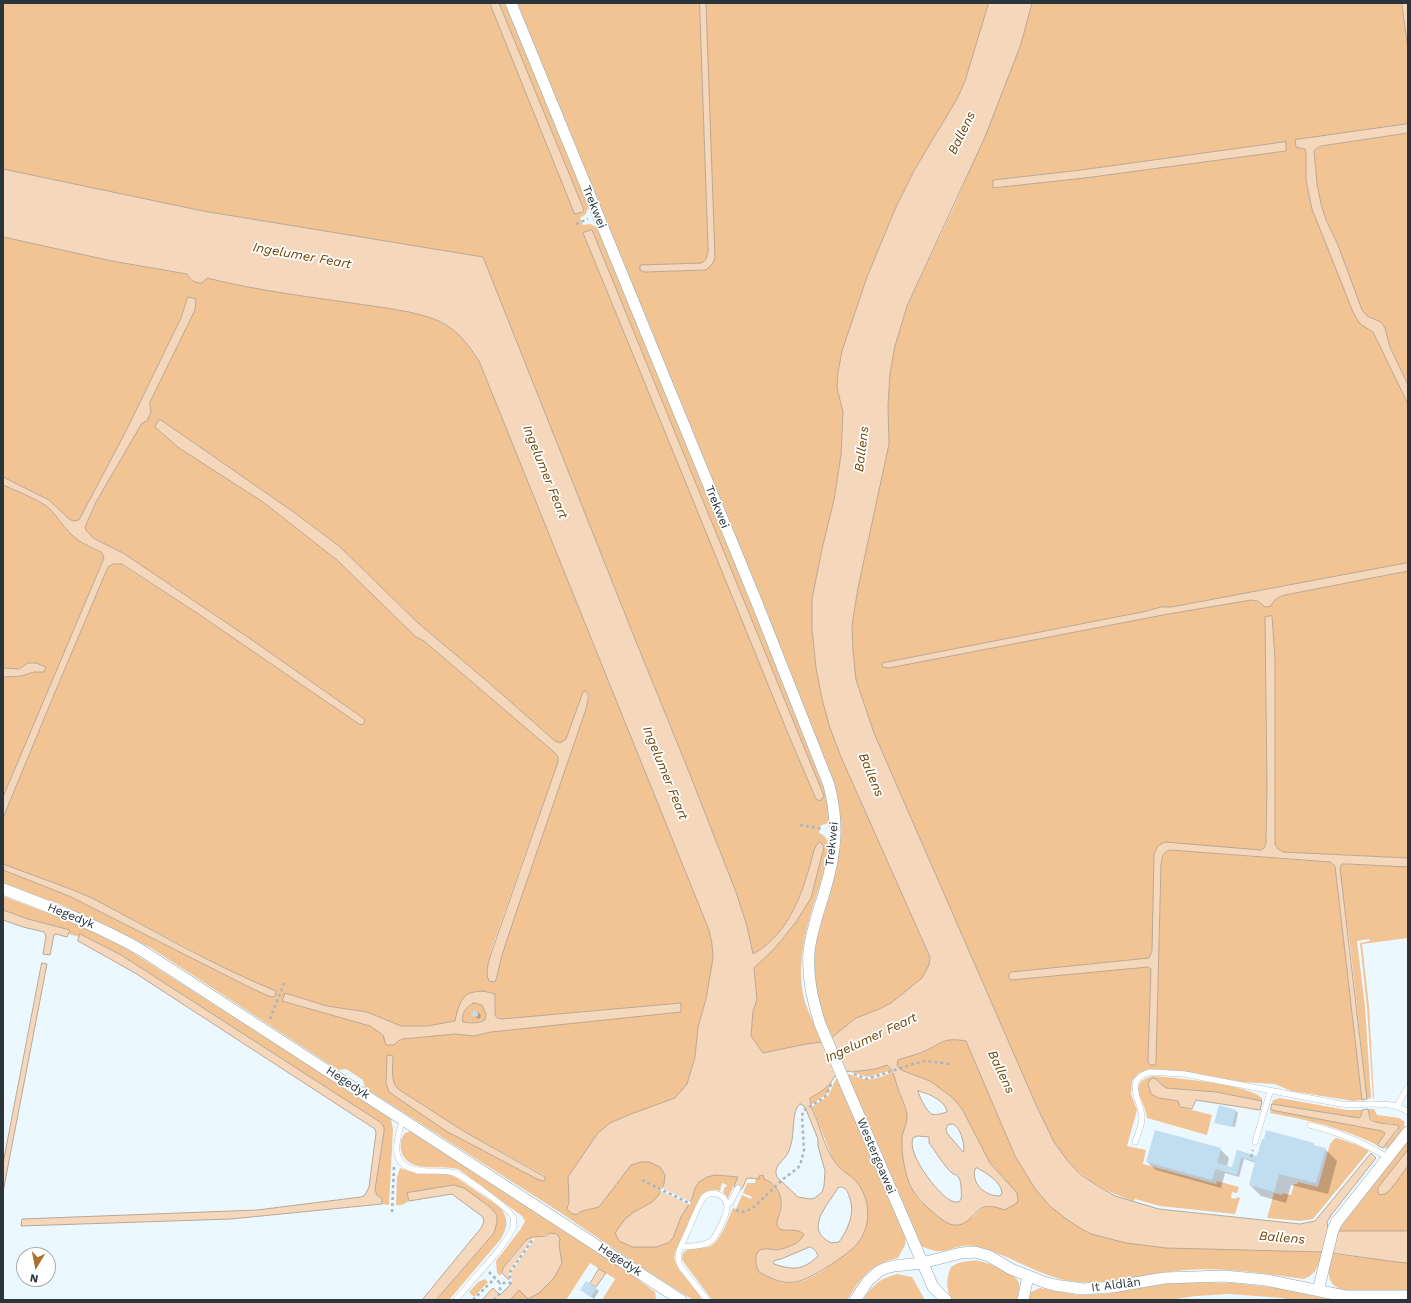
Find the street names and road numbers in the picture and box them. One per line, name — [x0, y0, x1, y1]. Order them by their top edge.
street label: Trekwei — [579, 184, 609, 230]
street label: Trekwei — [702, 484, 732, 530]
street label: Trekwei — [822, 821, 842, 867]
street label: Hegedyk — [45, 900, 97, 932]
street label: Hegedyk — [323, 1063, 373, 1103]
street label: Westergoawei — [854, 1116, 898, 1196]
street label: Hegedyk — [595, 1240, 645, 1280]
street label: It Aldlân — [1090, 1275, 1142, 1295]

